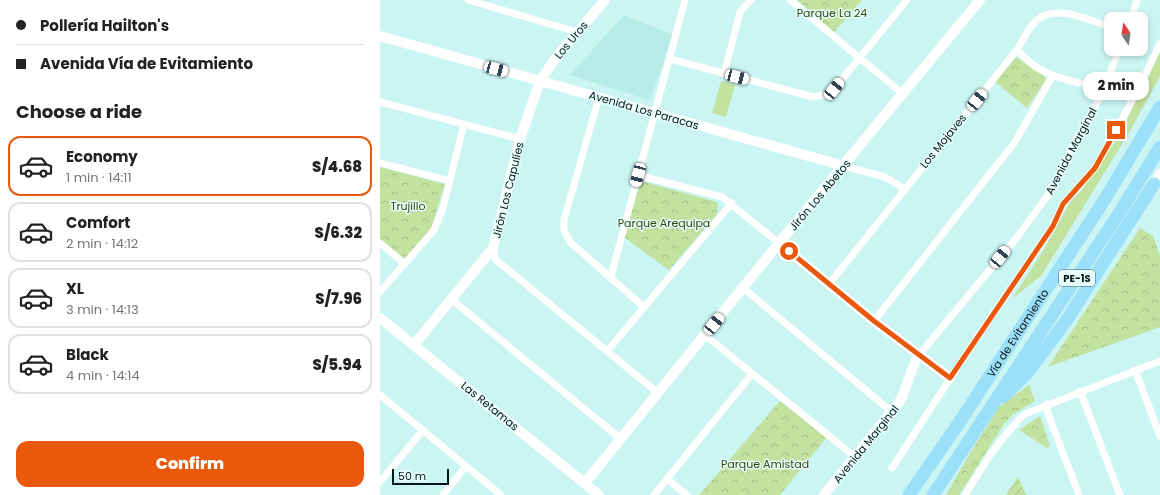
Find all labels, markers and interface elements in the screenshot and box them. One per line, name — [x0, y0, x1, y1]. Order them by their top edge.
park label: Parque La 24 — [797, 5, 867, 21]
north arrow — [1104, 12, 1148, 56]
map controls — [1104, 12, 1148, 56]
text: Pollería Hailton's — [40, 15, 169, 36]
street label: Los Uros — [550, 18, 592, 62]
text: Avenida Vía de Evitamiento — [40, 53, 253, 74]
car — [483, 60, 509, 78]
car — [724, 68, 750, 86]
callout: 2 min — [1083, 72, 1149, 100]
car — [822, 76, 846, 102]
text: 2 min — [1098, 76, 1134, 95]
street label: Avenida Los Paracas — [587, 87, 701, 133]
car — [965, 87, 989, 113]
text: Choose a ride — [16, 99, 142, 124]
street label: Avenida Marginal — [1041, 105, 1101, 197]
street label: Los Mojaves — [916, 110, 970, 172]
route end — [1107, 121, 1125, 139]
street label: Jirón Los Capulíes — [488, 140, 528, 240]
text: Economy — [66, 146, 138, 167]
icon: car — [18, 148, 54, 184]
text: S/4.68 — [312, 156, 362, 177]
street label: Jirón Los Abetos — [785, 156, 855, 234]
car — [629, 162, 647, 188]
text: 1 min · 14:11 — [66, 168, 132, 187]
park label: Trujillo — [391, 198, 425, 214]
text: Comfort — [66, 212, 130, 233]
icon: car — [18, 214, 54, 250]
park label: Parque Arequipa — [618, 215, 710, 231]
text: S/6.32 — [315, 222, 362, 243]
text: 2 min · 14:12 — [66, 234, 138, 253]
route start — [780, 242, 798, 260]
car — [988, 244, 1012, 270]
road number: PE-1S — [1059, 270, 1095, 286]
text: XL — [66, 278, 84, 299]
icon: car — [18, 280, 54, 316]
street label: Vía de Evitamiento — [983, 286, 1052, 380]
text: S/7.96 — [315, 288, 362, 309]
text: 3 min · 14:13 — [66, 300, 139, 319]
car — [702, 311, 726, 337]
text: Black — [66, 344, 109, 365]
icon: car — [18, 346, 54, 382]
text: S/5.94 — [313, 354, 362, 375]
text: 4 min · 14:14 — [66, 366, 140, 385]
street label: Las Retamas — [458, 378, 523, 435]
street label: Avenida Marginal — [829, 402, 903, 486]
button: Confirm — [16, 441, 364, 487]
park label: Parque Amistad — [721, 456, 809, 472]
scale bar — [392, 467, 449, 486]
text: 50 m — [398, 468, 426, 484]

